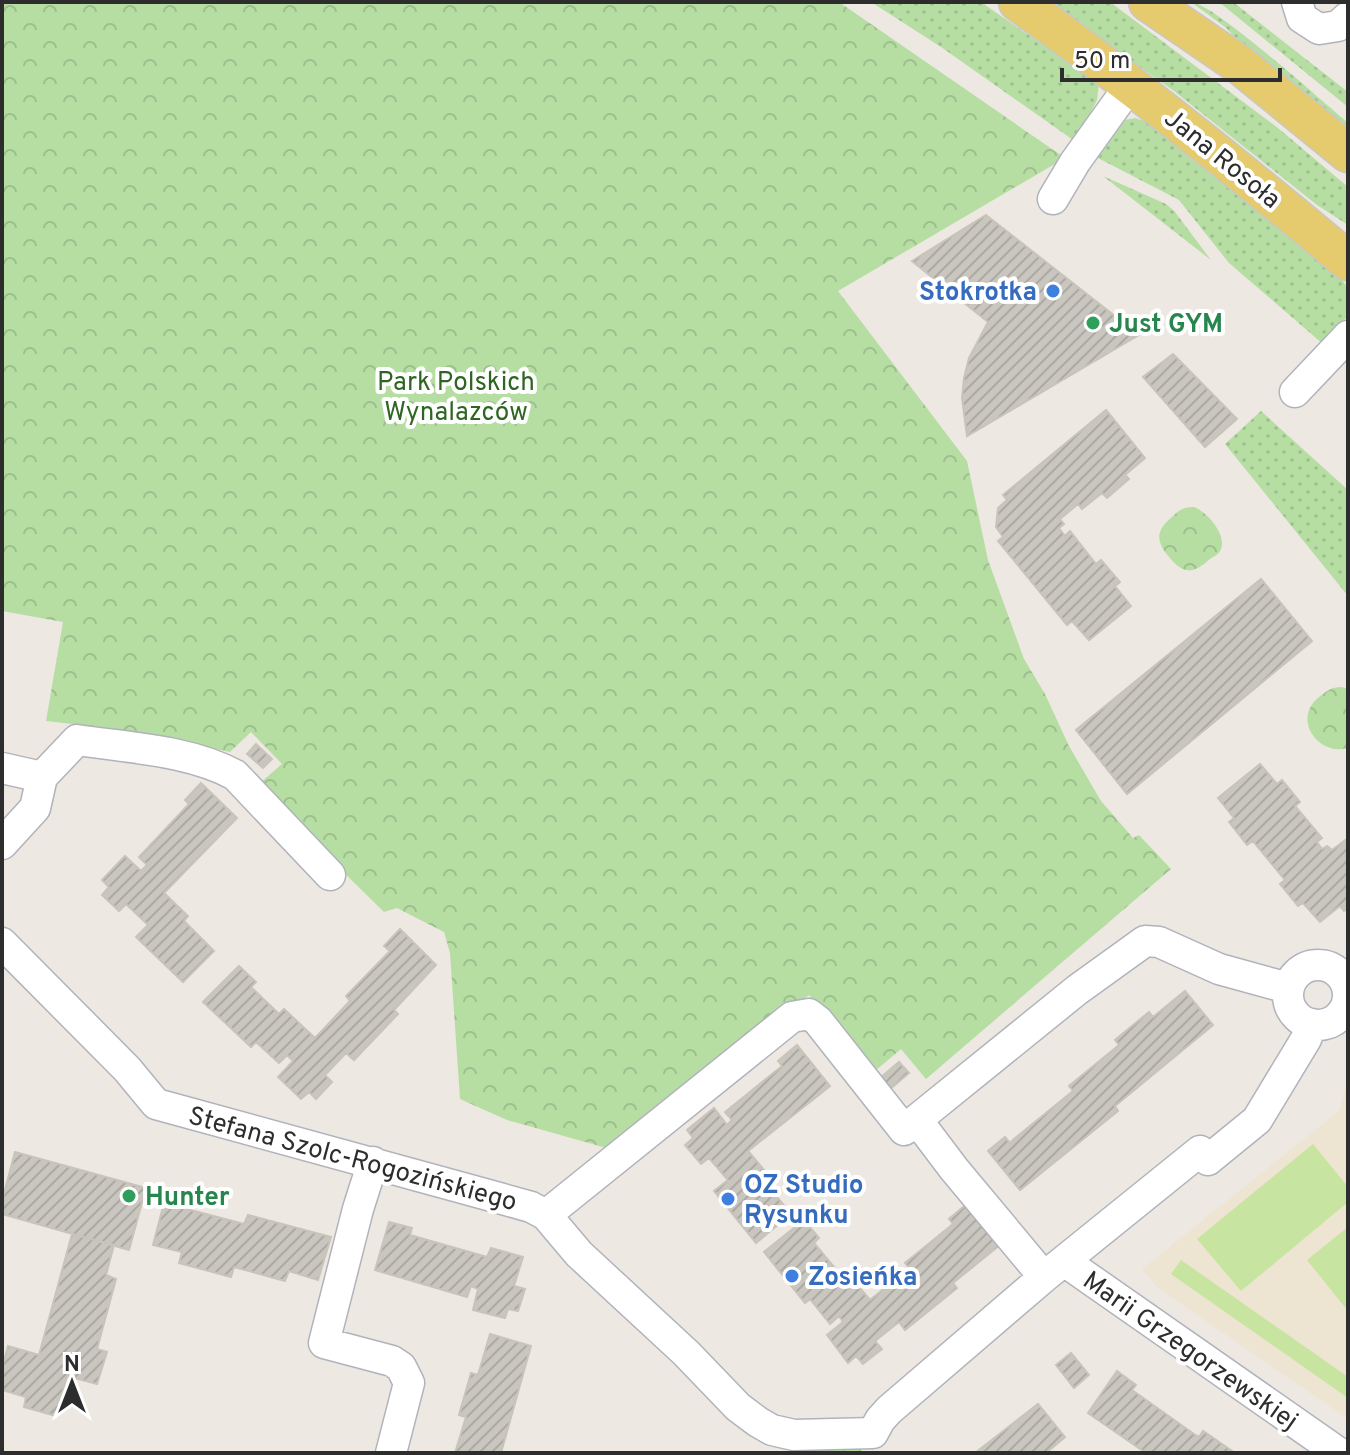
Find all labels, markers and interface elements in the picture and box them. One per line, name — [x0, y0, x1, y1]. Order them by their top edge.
scale bar — [1062, 32, 1280, 82]
text: 50 m — [1074, 47, 1130, 77]
street label: Jana Rosoła — [1156, 103, 1286, 217]
place label: Stokrotka — [919, 277, 1037, 310]
marker: Stokrotka — [1044, 282, 1062, 300]
place label: Just GYM — [1109, 309, 1223, 342]
marker: Just GYM — [1084, 314, 1102, 332]
park label: Park Polskich Wynalazców — [377, 367, 535, 430]
street label: Stefana Szolc-Rogozińskiego — [184, 1101, 520, 1220]
place label: OZ Studio Rysunku — [744, 1170, 864, 1233]
place label: Hunter — [145, 1182, 230, 1215]
marker: Hunter — [120, 1187, 138, 1205]
marker: OZ Studio Rysunku — [719, 1190, 737, 1208]
place label: Zosieńka — [808, 1262, 917, 1295]
street label: Marii Grzegorzewskiej — [1075, 1265, 1304, 1439]
marker: Zosieńka — [783, 1267, 801, 1285]
north arrow — [32, 1343, 112, 1423]
text: N — [64, 1352, 80, 1379]

